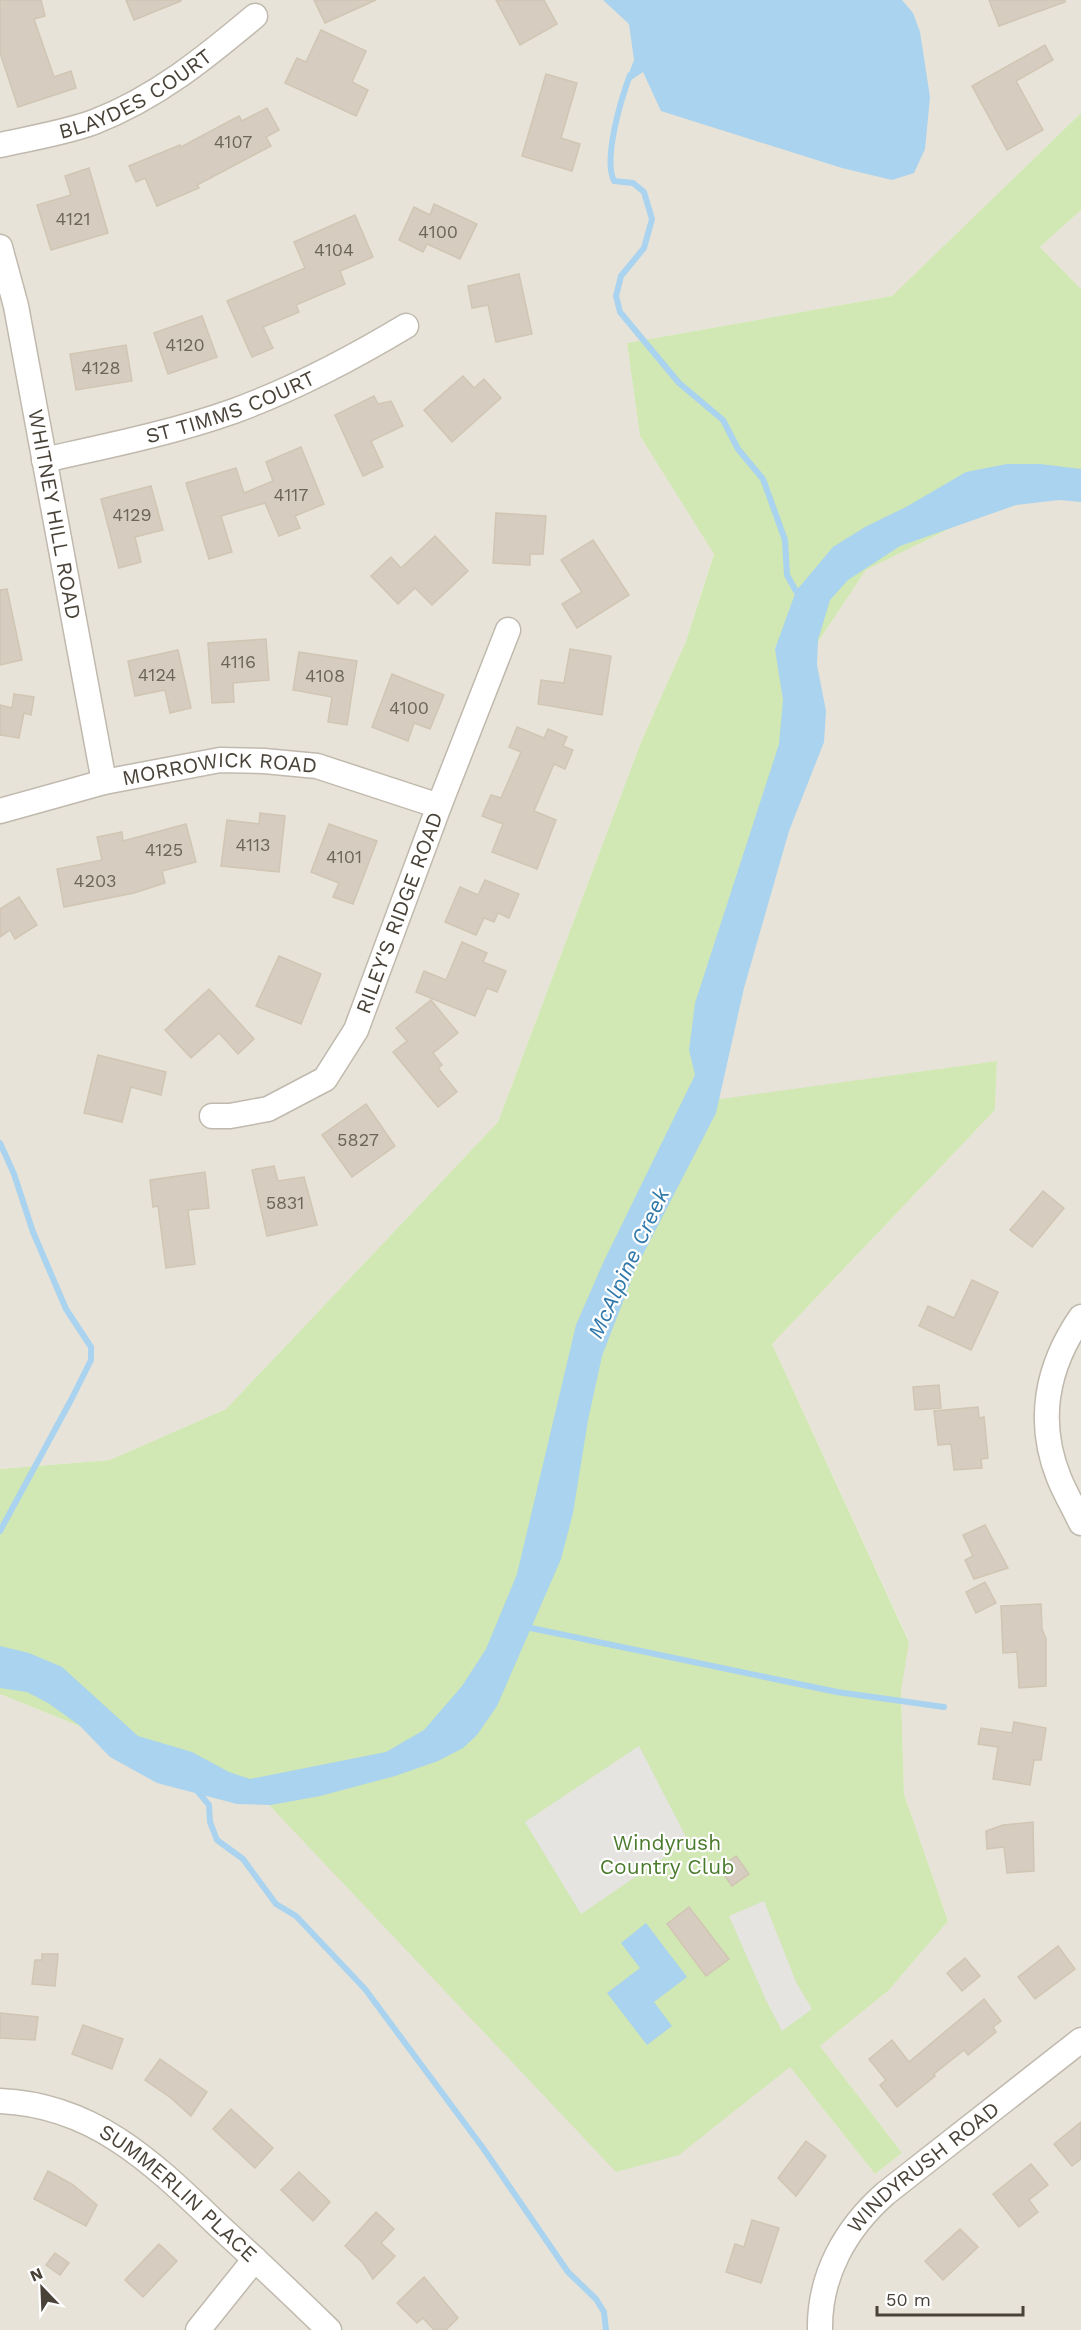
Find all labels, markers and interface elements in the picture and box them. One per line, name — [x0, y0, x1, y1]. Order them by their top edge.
street label: BLAYDES COURT — [56, 43, 217, 144]
house number: 4107 — [214, 131, 252, 152]
house number: 4121 — [55, 208, 91, 229]
house number: 4100 — [418, 221, 458, 242]
house number: 4104 — [314, 239, 354, 260]
house number: 4120 — [165, 334, 205, 355]
house number: 4128 — [81, 357, 121, 378]
street label: ST TIMMS COURT — [143, 365, 319, 448]
street label: WHITNEY HILL ROAD — [23, 407, 87, 621]
house number: 4117 — [274, 484, 308, 505]
house number: 4129 — [112, 504, 152, 525]
house number: 4116 — [220, 651, 256, 672]
house number: 4124 — [138, 664, 176, 685]
house number: 4108 — [305, 665, 345, 686]
house number: 4100 — [389, 697, 429, 718]
street label: MORROWICK ROAD — [120, 747, 318, 790]
street label: RILEY'S RIDGE ROAD — [350, 808, 448, 1017]
house number: 4113 — [235, 834, 271, 855]
house number: 4125 — [145, 839, 183, 860]
house number: 4101 — [326, 846, 362, 867]
house number: 4203 — [74, 870, 116, 891]
house number: 5827 — [337, 1129, 379, 1150]
water label: McAlpine Creek — [583, 1183, 675, 1342]
house number: 5831 — [266, 1192, 304, 1213]
park label: Windyrush Country Club — [600, 1830, 734, 1879]
street label: WINDYRUSH ROAD — [842, 2096, 1004, 2238]
street label: SUMMERLIN PLACE — [95, 2119, 262, 2267]
north arrow — [12, 2258, 72, 2318]
text: N — [27, 2264, 46, 2286]
scale bar — [877, 2279, 1022, 2317]
text: 50 m — [886, 2289, 931, 2310]

